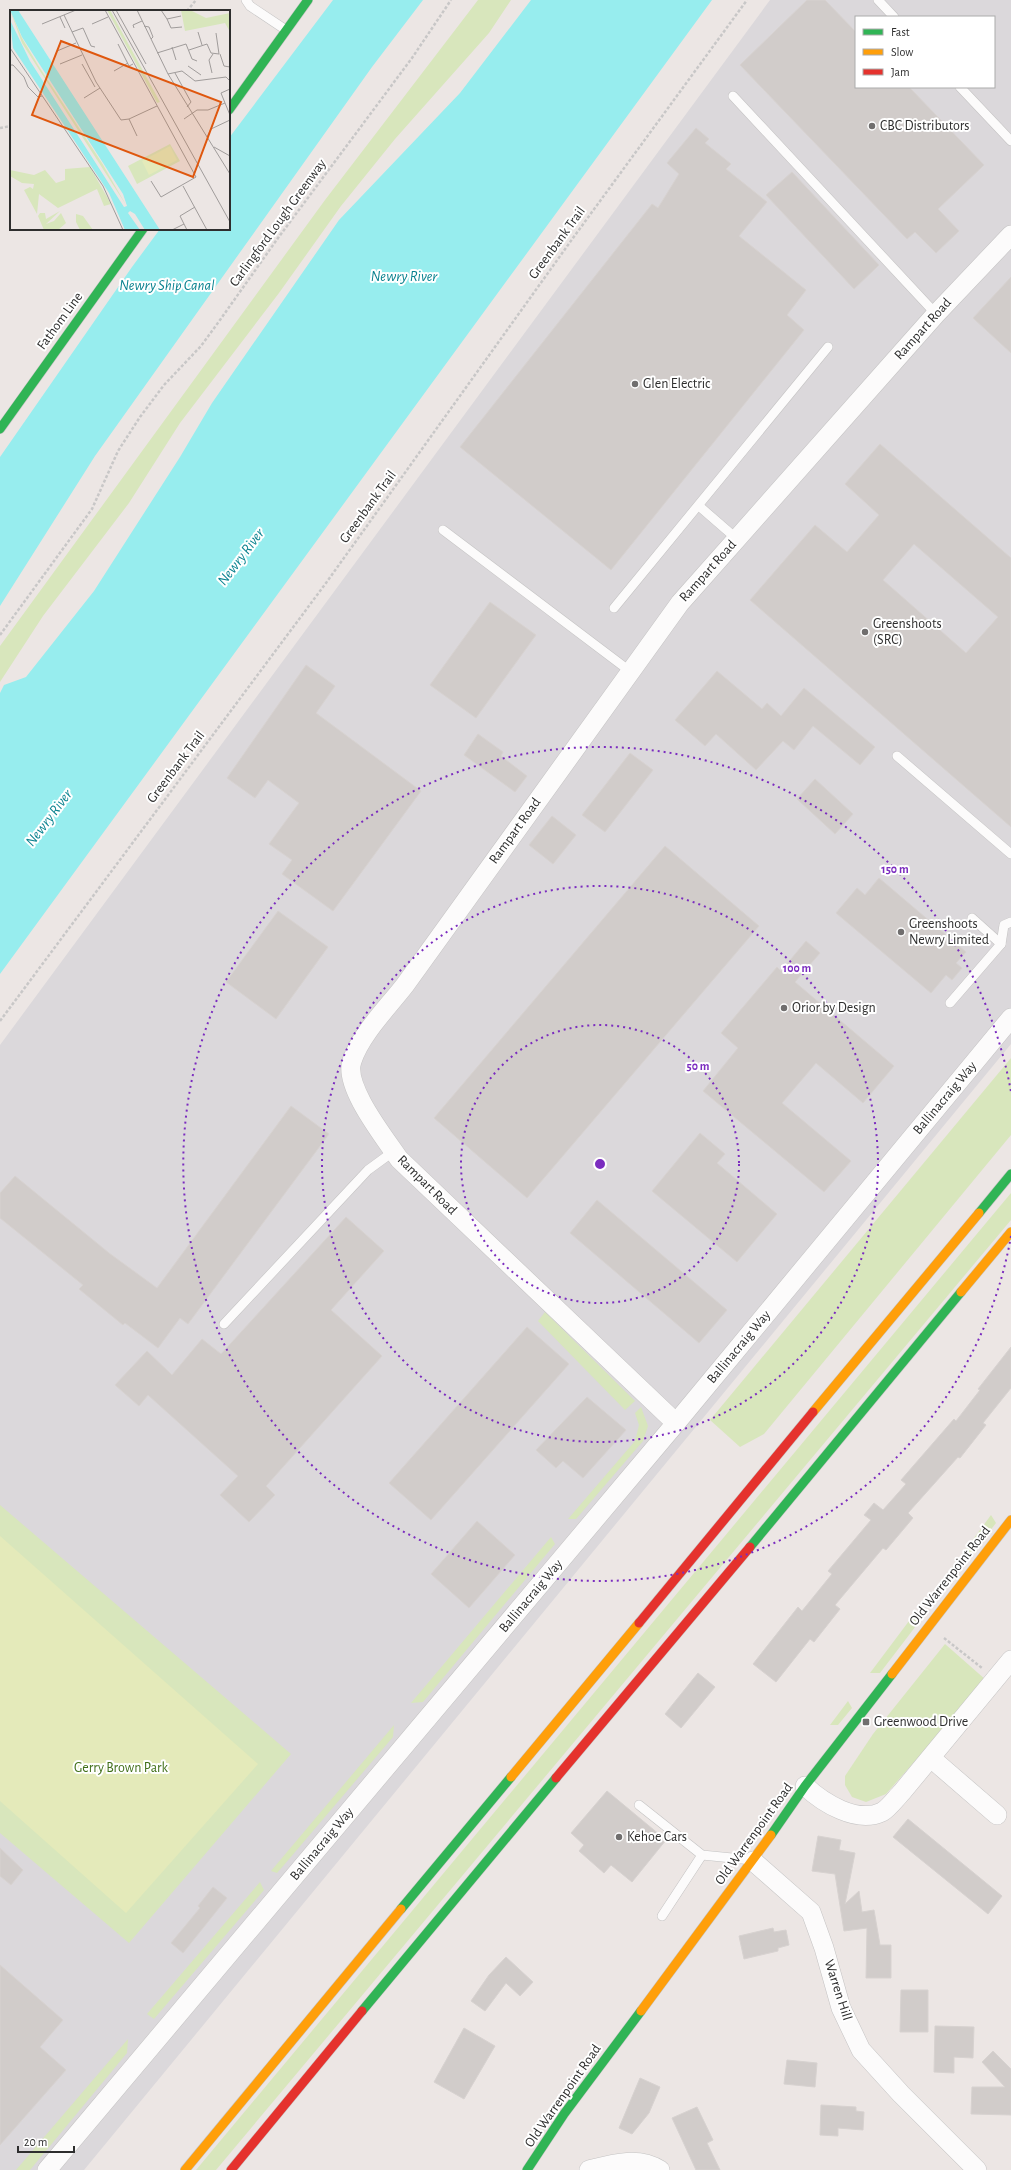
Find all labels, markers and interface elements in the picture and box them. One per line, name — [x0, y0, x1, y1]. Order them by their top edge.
inset map — [10, 10, 230, 230]
legend — [855, 16, 995, 88]
text: Fast — [891, 26, 910, 38]
text: Slow — [891, 46, 913, 58]
text: Jam — [891, 66, 910, 78]
place label: CBC Distributors — [880, 119, 969, 133]
marker: CBC Distributors — [867, 121, 877, 131]
street label: Carlingford Lough Greenway — [227, 157, 329, 289]
street label: Greenbank Trail — [526, 204, 588, 282]
water label: Newry River — [371, 269, 438, 284]
water label: Newry Ship Canal — [119, 278, 215, 293]
street label: Fathom Line — [35, 290, 85, 352]
street label: Rampart Road — [892, 295, 954, 363]
place label: Glen Electric — [643, 377, 711, 391]
marker: Glen Electric — [630, 379, 640, 389]
street label: Greenbank Trail — [337, 468, 399, 546]
water label: Newry River — [215, 525, 268, 588]
street label: Rampart Road — [677, 537, 739, 605]
place label: Greenshoots (SRC) — [873, 617, 942, 647]
marker: Greenshoots (SRC) — [860, 627, 870, 637]
street label: Greenbank Trail — [145, 728, 207, 806]
water label: Newry River — [23, 786, 76, 849]
street label: Rampart Road — [487, 795, 543, 867]
text: 150 m — [881, 863, 909, 875]
place label: Greenshoots Newry Limited — [909, 917, 989, 947]
marker: Greenshoots Newry Limited — [896, 927, 906, 937]
text: 100 m — [783, 962, 811, 974]
place label: Orior by Design — [792, 1001, 876, 1015]
marker: Orior by Design — [779, 1003, 789, 1013]
street label: Ballinacraig Way — [911, 1059, 979, 1137]
text: 50 m — [687, 1060, 710, 1072]
street label: Rampart Road — [395, 1153, 459, 1217]
centre of rings — [593, 1157, 607, 1171]
street label: Ballinacraig Way — [705, 1308, 773, 1386]
street label: Old Warrenpoint Road — [907, 1524, 993, 1628]
street label: Ballinacraig Way — [497, 1557, 565, 1635]
place label: Greenwood Drive — [874, 1715, 968, 1729]
marker: Greenwood Drive — [861, 1717, 871, 1727]
park label: Gerry Brown Park — [74, 1761, 168, 1775]
street label: Old Warrenpoint Road — [713, 1781, 795, 1887]
street label: Ballinacraig Way — [288, 1805, 356, 1883]
place label: Kehoe Cars — [627, 1830, 687, 1844]
marker: Kehoe Cars — [614, 1832, 624, 1842]
street label: Warren Hill — [822, 1958, 854, 2022]
street label: Old Warrenpoint Road — [522, 2042, 604, 2150]
scale bar — [18, 2128, 74, 2154]
text: 20 m — [24, 2136, 47, 2148]

